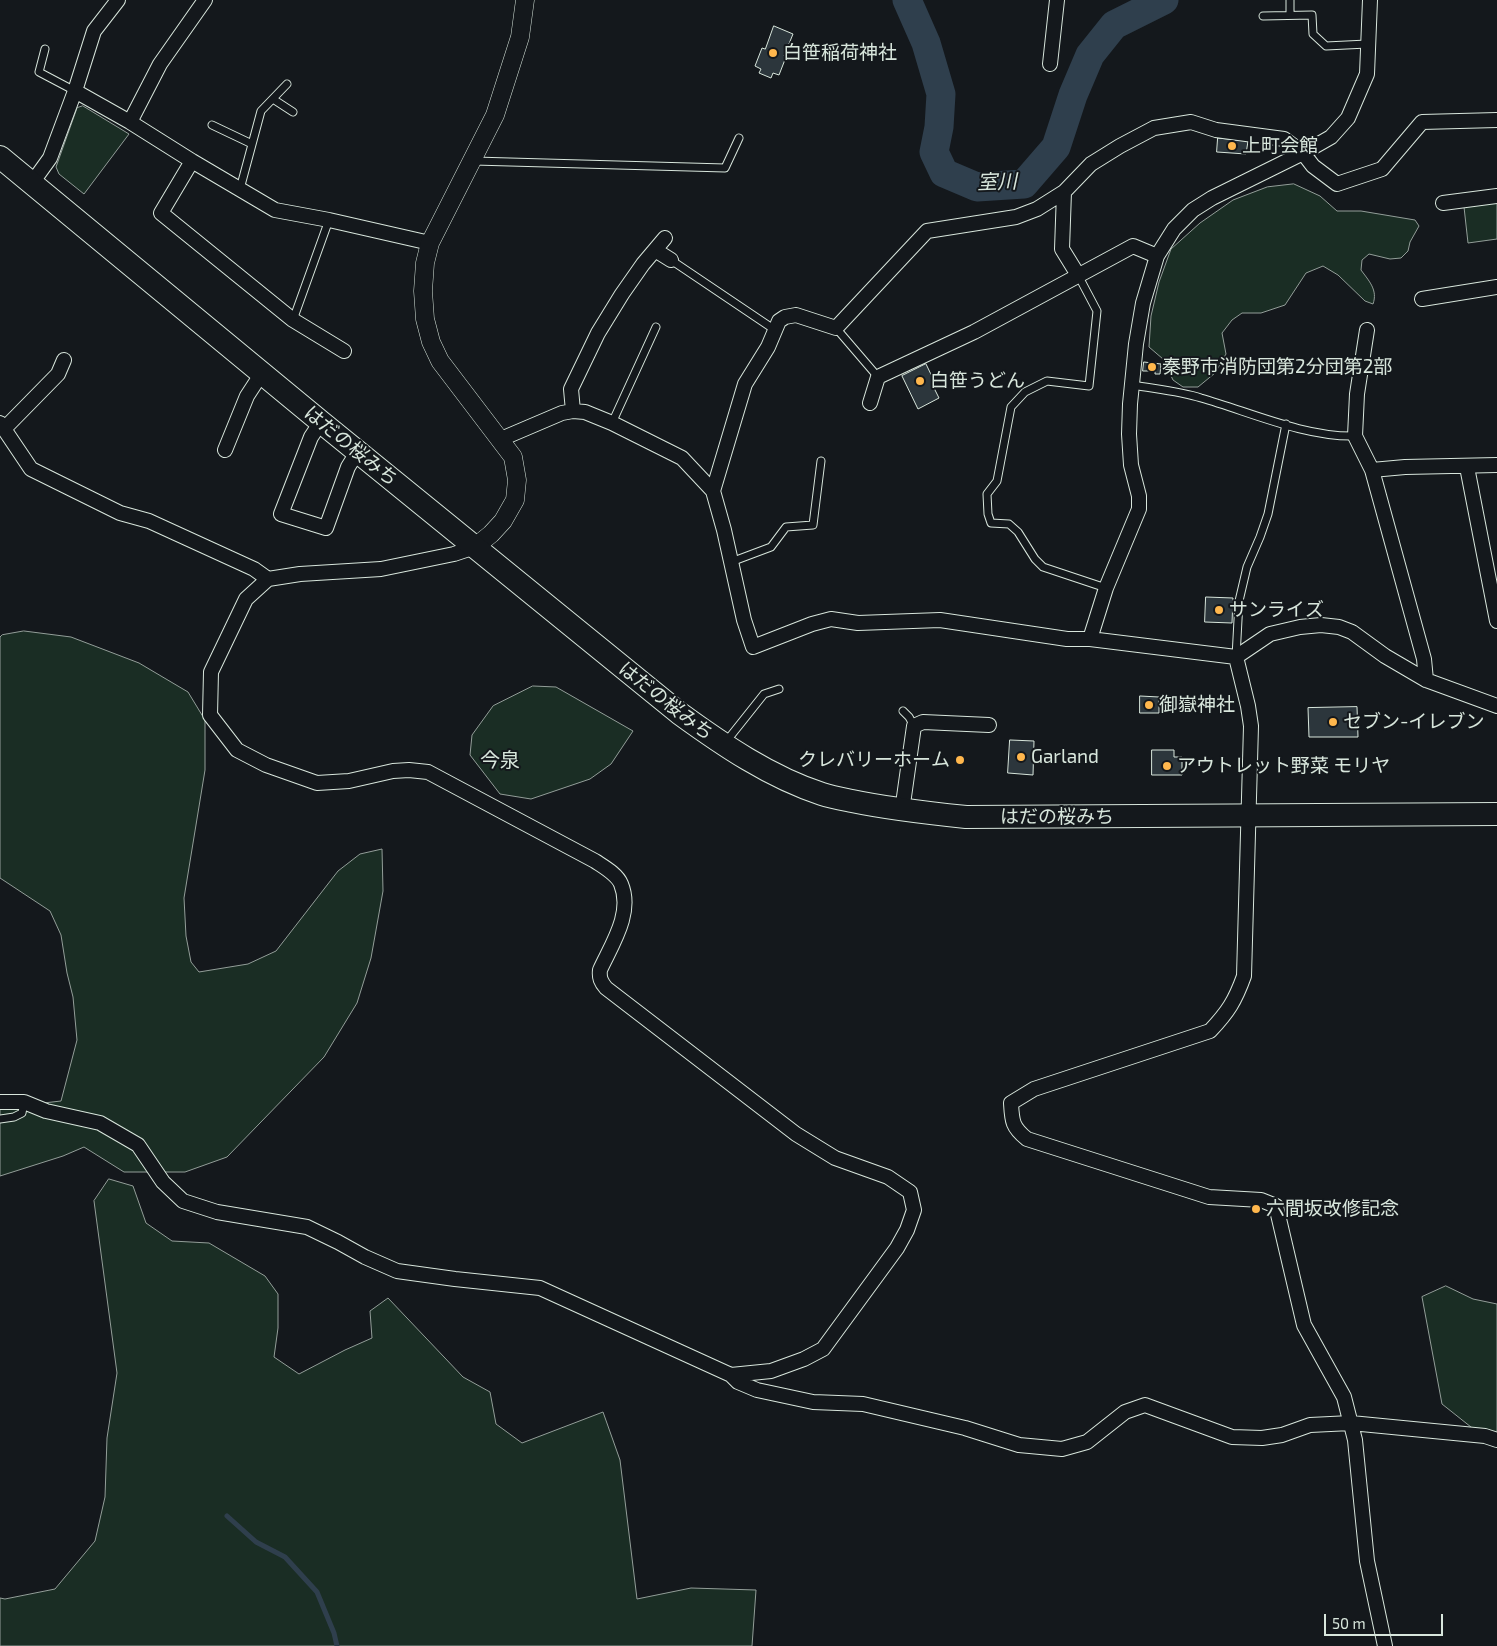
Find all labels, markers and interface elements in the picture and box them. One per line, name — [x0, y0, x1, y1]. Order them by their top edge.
place label: 白笹稲荷神社 — [783, 42, 897, 64]
marker: 白笹稲荷神社 — [767, 47, 779, 59]
place label: 上町会館 — [1242, 135, 1318, 157]
marker: 上町会館 — [1226, 140, 1238, 152]
water label: 室川 — [977, 169, 1017, 195]
place label: 秦野市消防団第2分団第2部 — [1162, 356, 1392, 378]
marker: 秦野市消防団第2分団第2部 — [1146, 361, 1158, 373]
place label: 白笹うどん — [930, 370, 1025, 392]
marker: 白笹うどん — [914, 375, 926, 387]
street label: はだの桜みち — [300, 401, 402, 491]
place label: サンライズ — [1229, 599, 1324, 621]
marker: サンライズ — [1213, 604, 1225, 616]
street label: はだの桜みち — [614, 657, 718, 745]
place label: 御嶽神社 — [1159, 694, 1235, 716]
marker: 御嶽神社 — [1143, 699, 1155, 711]
place label: セブン-イレブン — [1343, 711, 1485, 733]
marker: セブン-イレブン — [1327, 716, 1339, 728]
place label: Garland — [1031, 746, 1099, 768]
district label: 今泉 — [480, 748, 520, 772]
place label: クレバリーホーム — [798, 749, 950, 771]
marker: Garland — [1015, 751, 1027, 763]
marker: クレバリーホーム — [954, 754, 966, 766]
place label: アウトレット野菜 モリヤ — [1177, 755, 1390, 777]
marker: アウトレット野菜 モリヤ — [1161, 760, 1173, 772]
street label: はだの桜みち — [1000, 806, 1114, 828]
place label: 六間坂改修記念 — [1266, 1198, 1399, 1220]
marker: 六間坂改修記念 — [1250, 1203, 1262, 1215]
scale bar — [1327, 1604, 1446, 1636]
text: 50 m — [1332, 1614, 1366, 1632]

